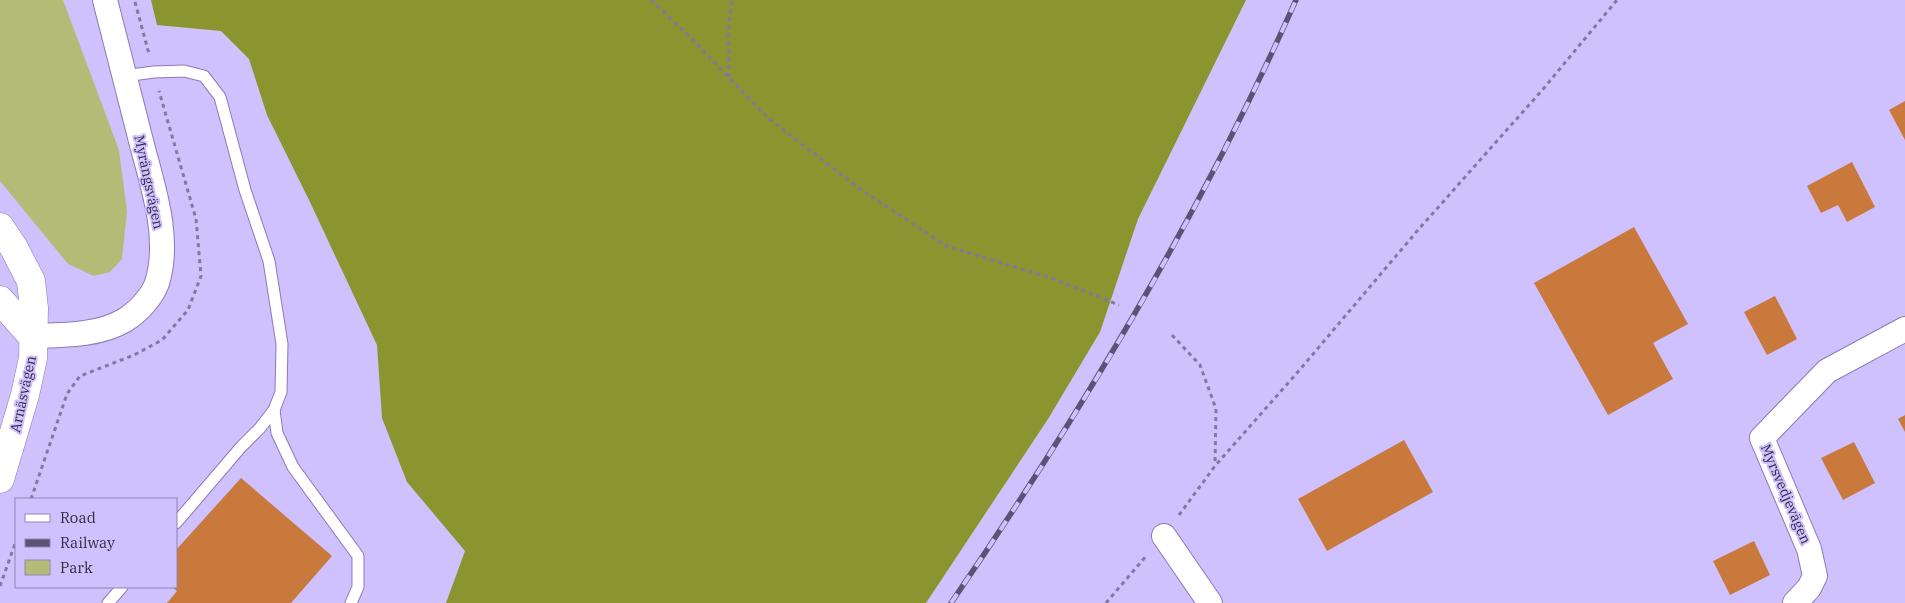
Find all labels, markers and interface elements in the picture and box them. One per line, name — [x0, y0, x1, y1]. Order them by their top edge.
street label: Myrängsvägen — [130, 133, 168, 231]
street label: Arnäsvägen — [6, 354, 40, 434]
street label: Myrsvedjevägen — [1757, 441, 1815, 547]
legend — [15, 498, 178, 588]
text: Road — [60, 508, 96, 527]
text: Railway — [60, 533, 115, 552]
text: Park — [60, 558, 93, 577]

